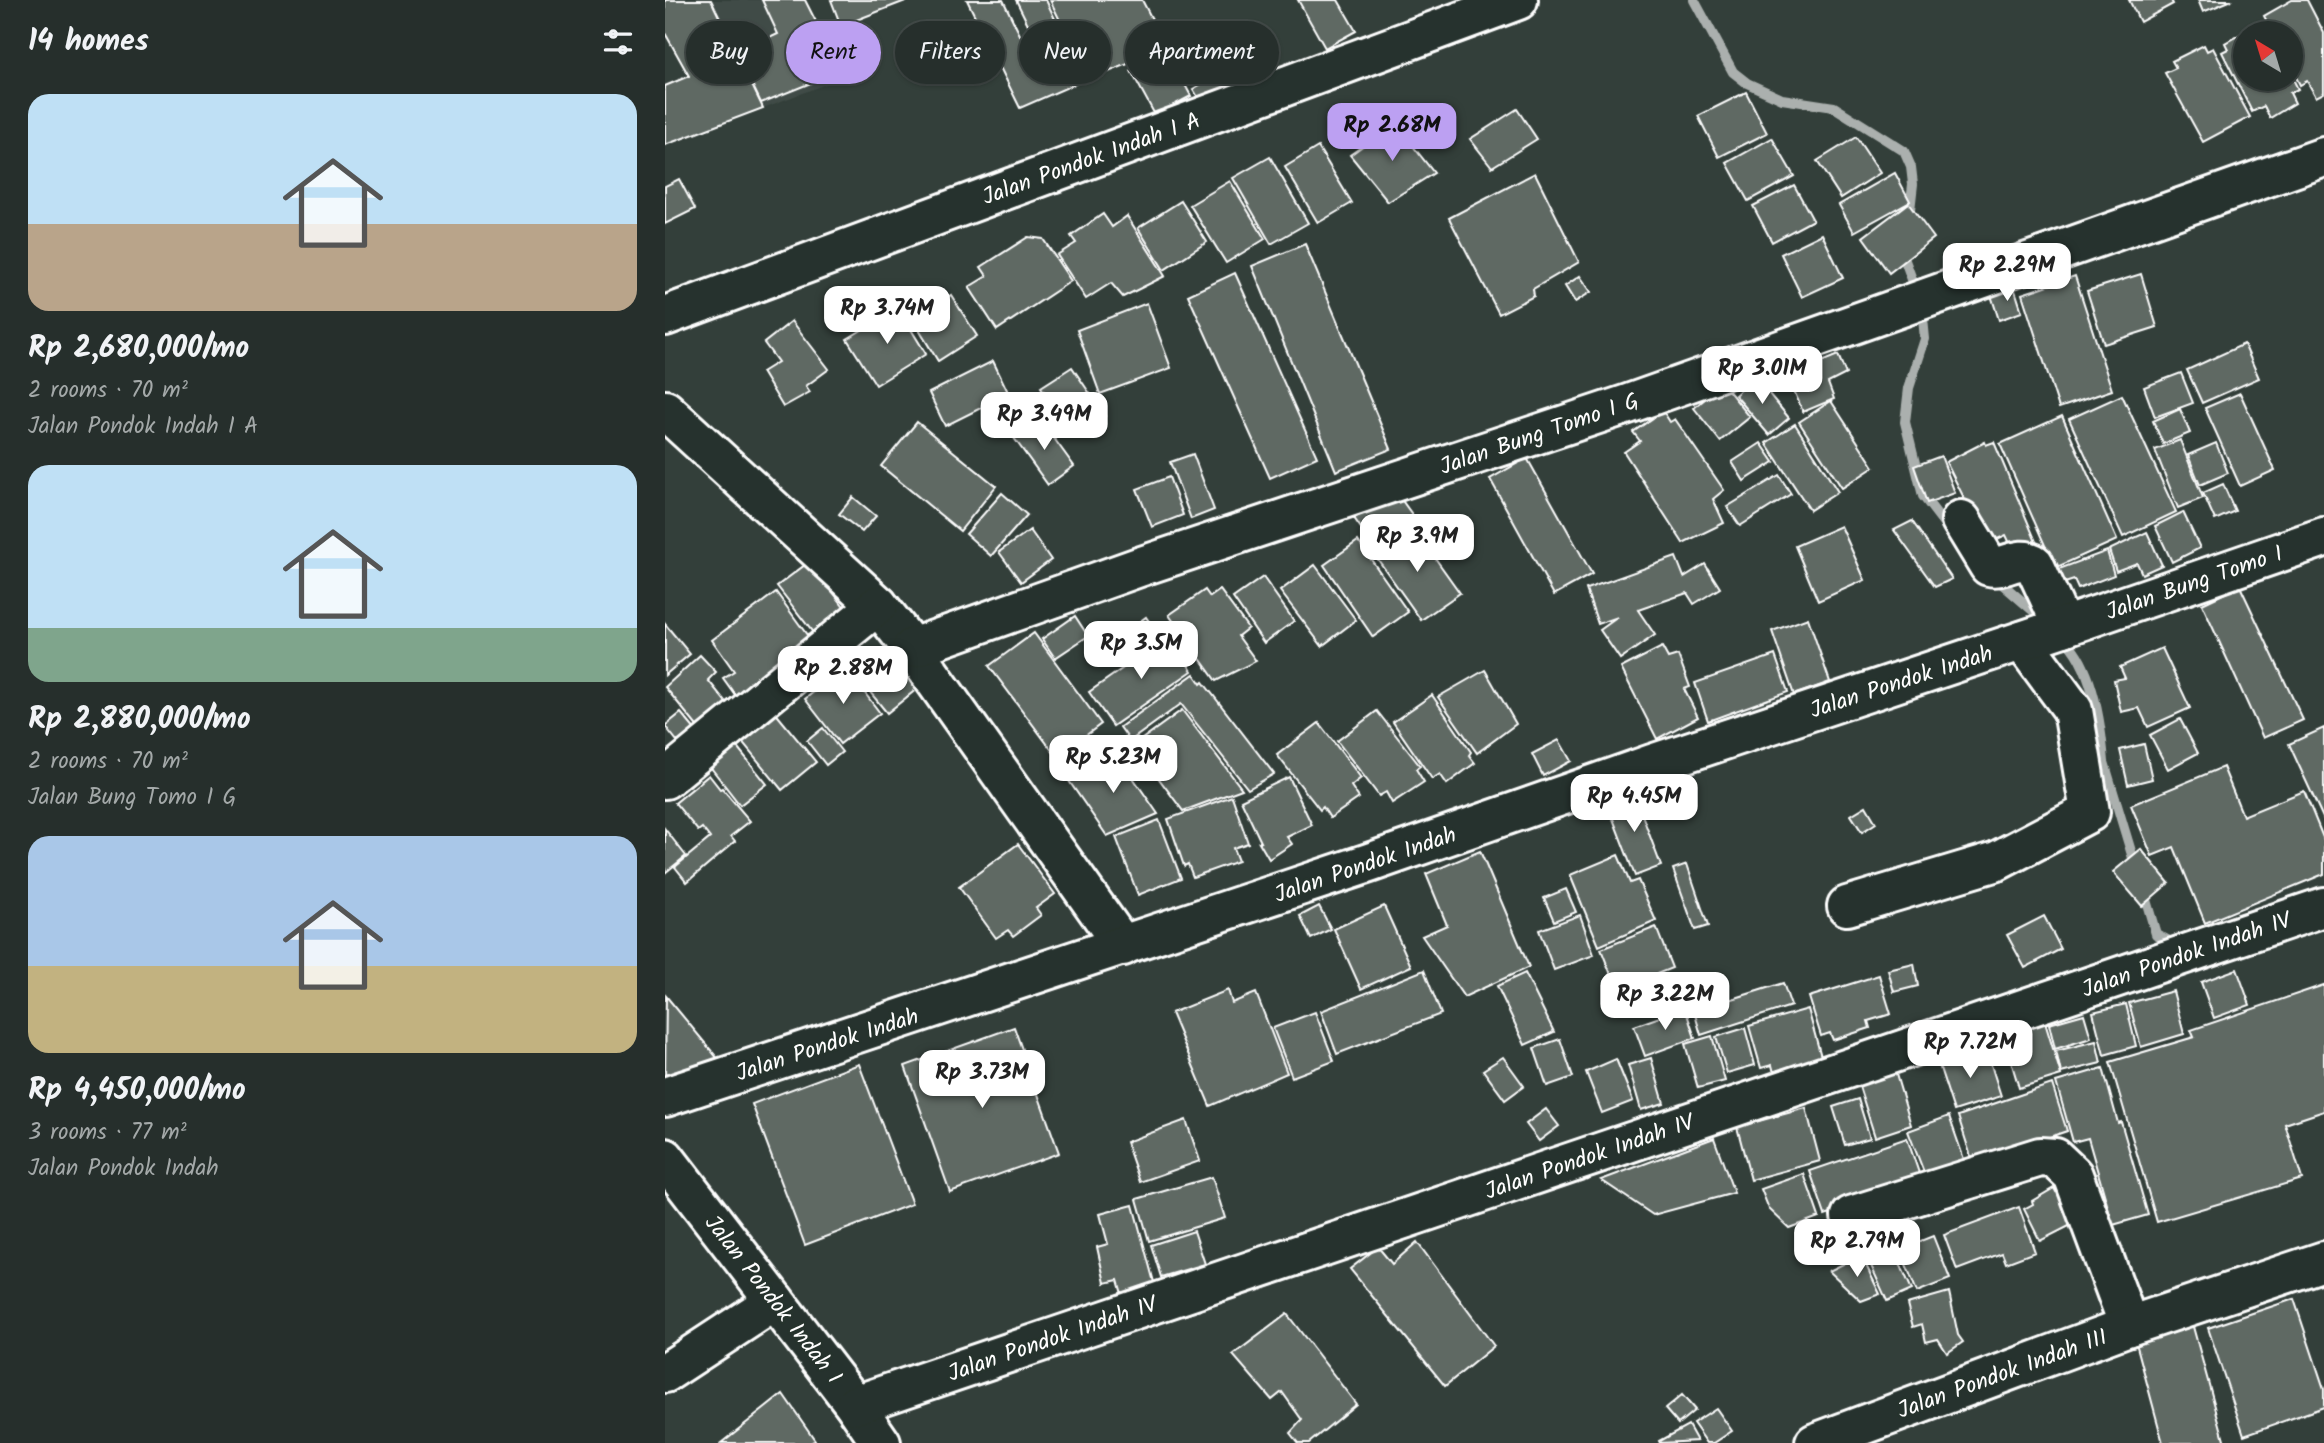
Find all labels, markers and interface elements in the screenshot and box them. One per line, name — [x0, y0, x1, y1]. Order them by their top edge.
text: 14 homes — [28, 18, 149, 66]
chip: Buy — [686, 21, 772, 84]
chip: Rent — [786, 21, 881, 84]
chip: Filters — [895, 21, 1005, 84]
chip: New — [1019, 21, 1111, 84]
chip: Apartment — [1125, 21, 1279, 84]
north arrow — [2233, 21, 2303, 91]
map controls — [2233, 21, 2303, 91]
icon: filters — [599, 23, 637, 61]
street label: Jalan Pondok Indah I A — [977, 104, 1206, 216]
pin: Rp 2.68M — [1320, 104, 1464, 163]
text: Rp 2.68M — [1343, 108, 1441, 144]
icon: home — [270, 140, 396, 266]
pin: Rp 2.29M — [1935, 244, 2079, 303]
text: Rp 2.29M — [1959, 248, 2055, 284]
pin: Rp 3.74M — [815, 286, 959, 346]
text: Rp 3.74M — [840, 291, 934, 327]
text: Rp 2,680,000/mo — [28, 325, 249, 373]
pin: Rp 3.01M — [1690, 346, 1834, 406]
text: Rp 3.01M — [1717, 351, 1807, 387]
text: 2 rooms · 70 m² — [28, 373, 188, 409]
street label: Jalan Bung Tomo I G — [1435, 384, 1644, 486]
pin: Rp 3.49M — [972, 392, 1116, 452]
text: Rp 3.49M — [997, 397, 1091, 433]
text: Jalan Pondok Indah I A — [28, 409, 258, 445]
icon: home — [270, 511, 396, 637]
pin: Rp 3.9M — [1352, 514, 1482, 574]
text: Rp 3.9M — [1376, 519, 1458, 555]
street label: Jalan Bung Tomo I — [2101, 537, 2288, 631]
pin: Rp 3.5M — [1076, 622, 1206, 681]
text: Rp 3.5M — [1100, 626, 1182, 662]
street label: Jalan Pondok Indah — [1805, 636, 1998, 729]
pin: Rp 2.88M — [771, 646, 915, 706]
text: Rp 2.88M — [794, 651, 892, 687]
text: Rp 2,880,000/mo — [28, 696, 251, 744]
pin: Rp 5.23M — [1041, 736, 1185, 795]
text: Rp 5.23M — [1065, 740, 1161, 776]
text: 2 rooms · 70 m² — [28, 744, 188, 780]
pin: Rp 4.45M — [1562, 774, 1706, 834]
text: Rp 4.45M — [1587, 779, 1681, 815]
text: Jalan Bung Tomo I G — [28, 780, 237, 816]
street label: Jalan Pondok Indah — [1270, 818, 1462, 914]
icon: home — [270, 882, 396, 1008]
street label: Jalan Pondok Indah IV — [2077, 903, 2298, 1009]
pin: Rp 3.22M — [1593, 972, 1737, 1032]
text: Rp 3.22M — [1616, 977, 1714, 1013]
street label: Jalan Pondok Indah — [731, 999, 924, 1092]
pin: Rp 7.72M — [1898, 1020, 2042, 1080]
text: Rp 7.72M — [1923, 1025, 2017, 1061]
pin: Rp 3.73M — [910, 1050, 1054, 1110]
text: Rp 3.73M — [935, 1055, 1029, 1091]
text: Rp 4,450,000/mo — [28, 1067, 246, 1115]
street label: Jalan Pondok Indah IV — [1480, 1105, 1701, 1211]
text: 3 rooms · 77 m² — [28, 1115, 187, 1151]
text: Jalan Pondok Indah — [28, 1151, 219, 1187]
street label: Jalan Pondok Indah I — [695, 1208, 850, 1393]
pin: Rp 2.79M — [1785, 1220, 1929, 1279]
text: Rp 2.79M — [1810, 1224, 1904, 1260]
street label: Jalan Pondok Indah IV — [943, 1287, 1164, 1393]
street label: Jalan Pondok Indah III — [1893, 1320, 2113, 1430]

